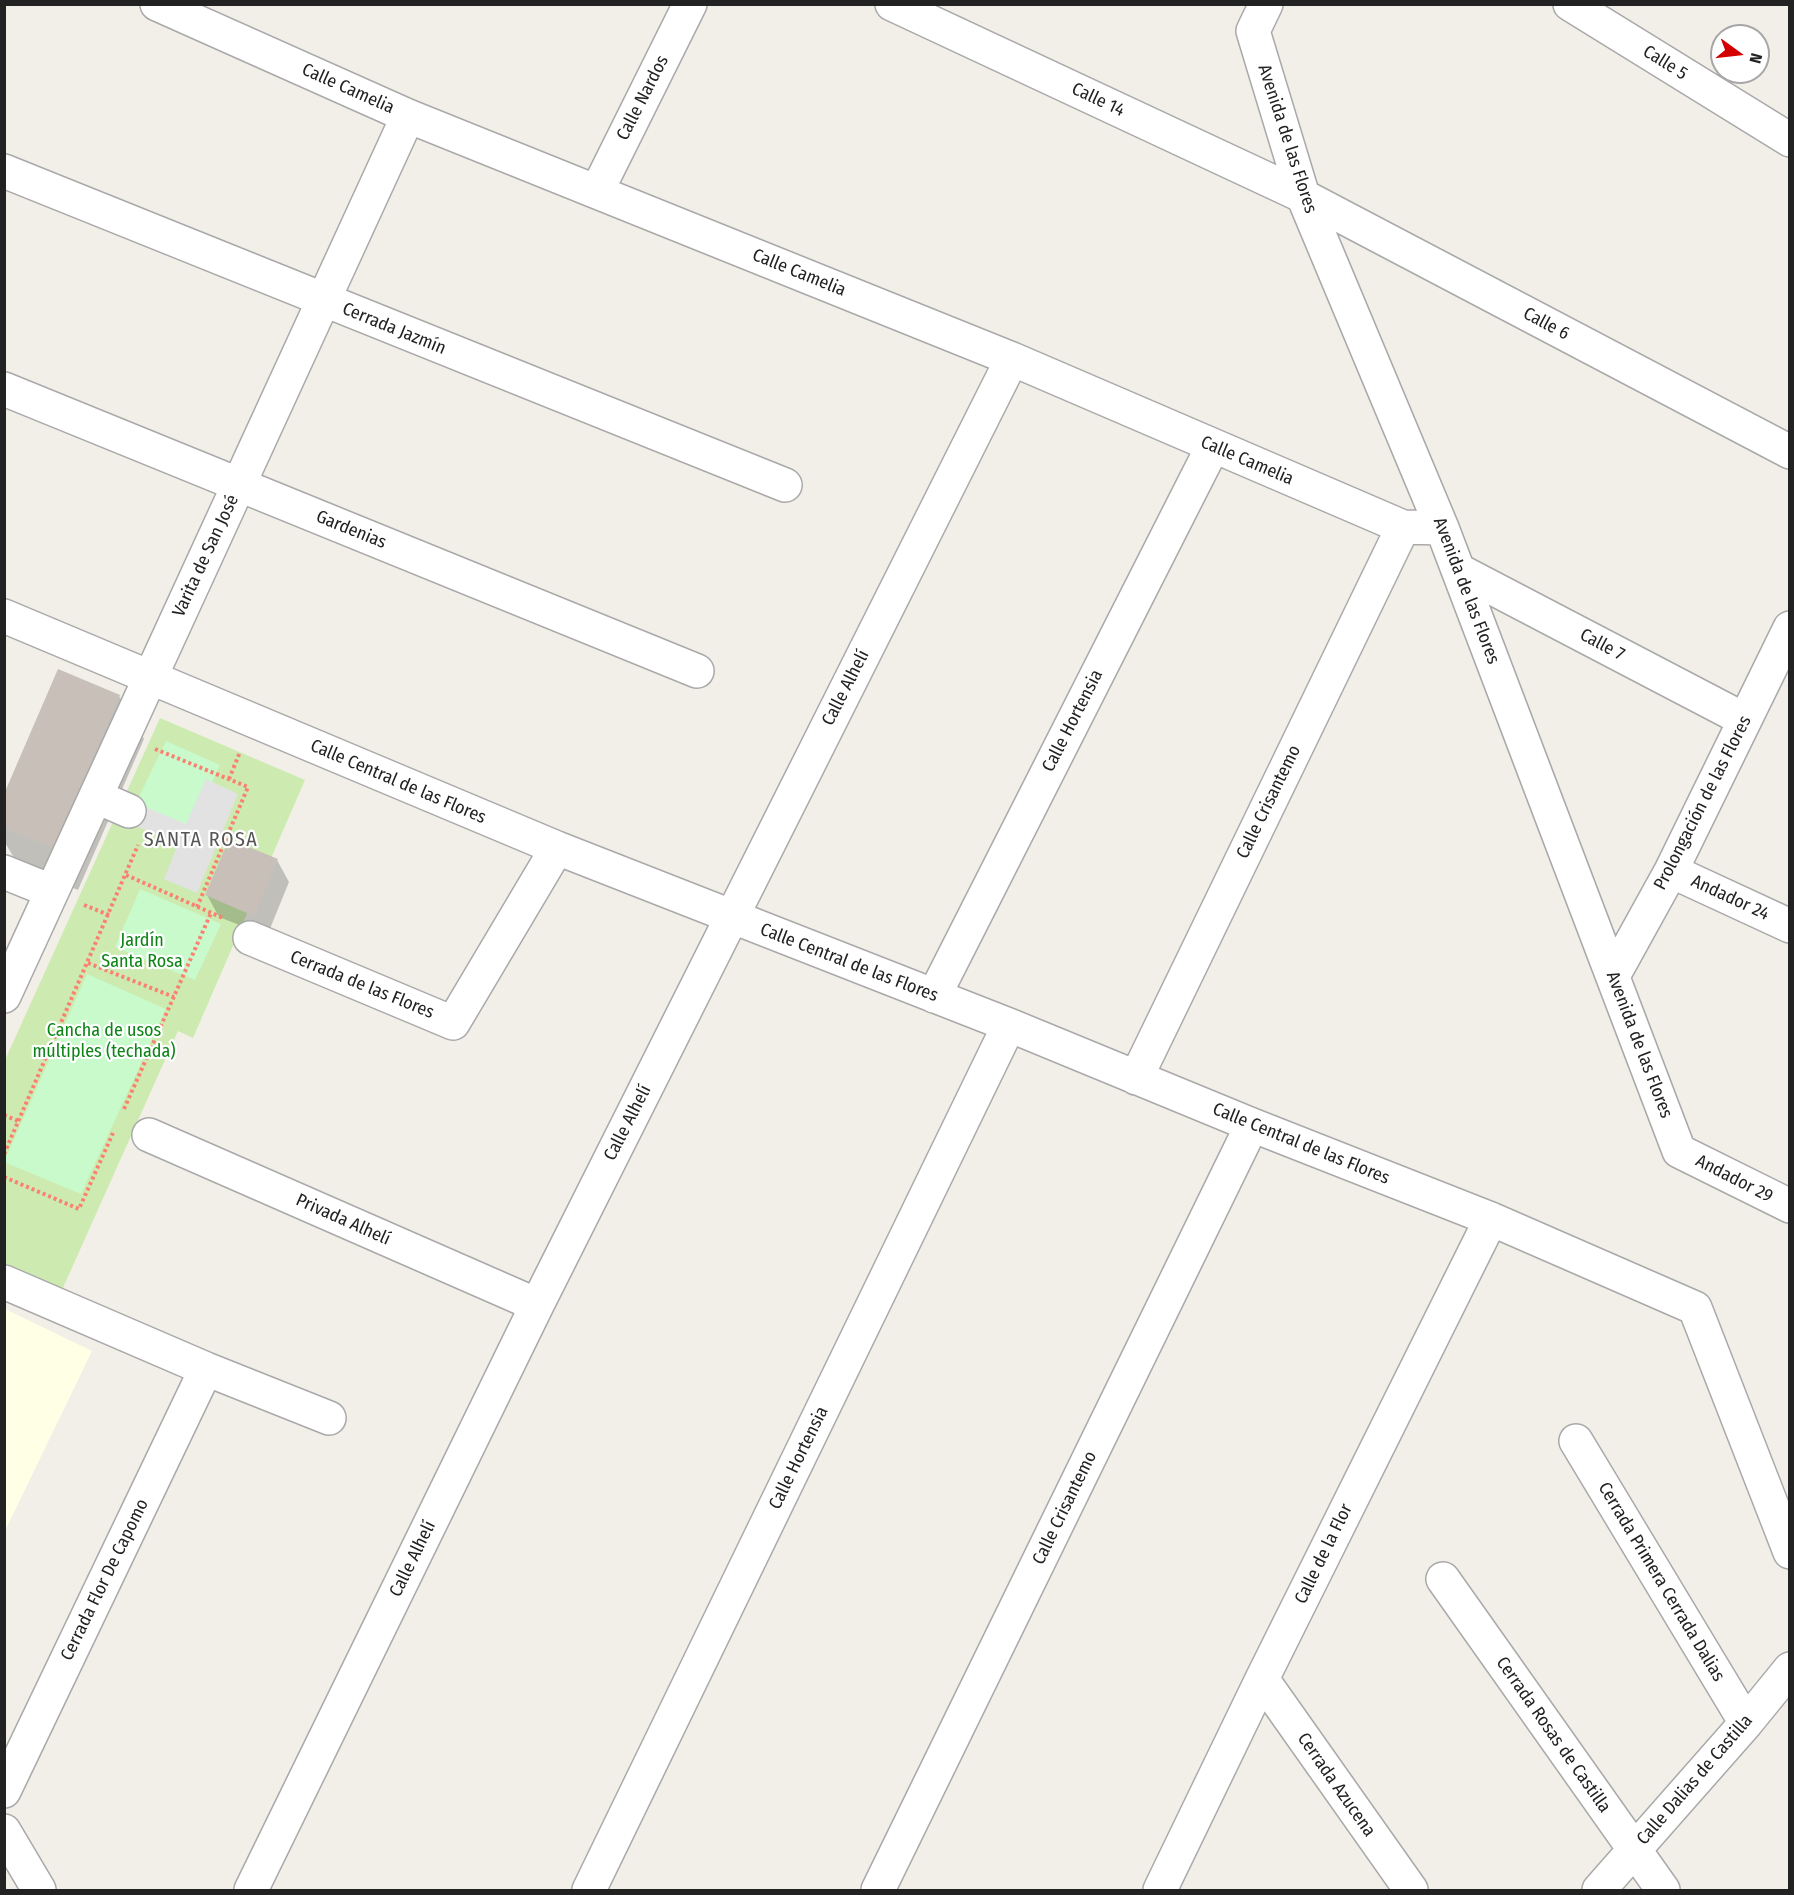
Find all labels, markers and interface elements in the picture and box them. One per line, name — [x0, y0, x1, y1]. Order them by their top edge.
north arrow — [1710, 24, 1770, 84]
street label: Calle 5 — [1639, 41, 1691, 85]
text: N — [1746, 51, 1766, 65]
street label: Calle Nardos — [612, 52, 674, 144]
street label: Calle Camelia — [298, 59, 398, 119]
street label: Avenida de las Flores — [1253, 62, 1321, 216]
street label: Calle 14 — [1068, 78, 1128, 122]
street label: Calle Camelia — [749, 244, 849, 302]
street label: Cerrada Jazmín — [339, 298, 449, 360]
street label: Calle 6 — [1519, 303, 1573, 345]
street label: Calle Camelia — [1197, 432, 1297, 490]
street label: Varita de San José — [168, 492, 244, 620]
street label: Gardenias — [313, 506, 389, 554]
street label: Avenida de las Flores — [1428, 515, 1504, 667]
street label: Calle 7 — [1576, 624, 1628, 666]
street label: Calle Alhelí — [818, 647, 874, 729]
street label: Calle Hortensia — [1038, 666, 1108, 776]
street label: Prolongación de las Flores — [1650, 712, 1756, 894]
street label: Calle Central de las Flores — [307, 735, 489, 829]
street label: Calle Crisantemo — [1232, 742, 1306, 862]
district label: SANTA ROSA — [144, 828, 258, 852]
street label: Andador 24 — [1688, 871, 1772, 925]
street label: Calle Central de las Flores — [757, 919, 941, 1007]
park label: Jardín Santa Rosa — [101, 930, 183, 972]
street label: Cerrada de las Flores — [287, 946, 437, 1024]
street label: Avenida de las Flores — [1601, 969, 1677, 1121]
park label: Cancha de usos múltiples (techada) — [32, 1020, 176, 1062]
street label: Calle Alhelí — [600, 1082, 656, 1164]
street label: Calle Central de las Flores — [1209, 1099, 1393, 1189]
street label: Andador 29 — [1692, 1150, 1776, 1208]
street label: Privada Alhelí — [292, 1190, 394, 1250]
street label: Calle Hortensia — [765, 1403, 833, 1513]
street label: Calle Crisantemo — [1028, 1448, 1102, 1568]
street label: Cerrada Primera Cerrada Dalias — [1593, 1479, 1729, 1685]
street label: Cerrada Flor De Capomo — [56, 1496, 154, 1664]
street label: Calle de la Flor — [1290, 1500, 1358, 1608]
street label: Calle Alhelí — [385, 1517, 441, 1601]
street label: Cerrada Rosas de Castilla — [1491, 1653, 1615, 1817]
street label: Calle Dalias de Castilla — [1632, 1710, 1758, 1850]
street label: Cerrada Azucena — [1292, 1729, 1380, 1841]

